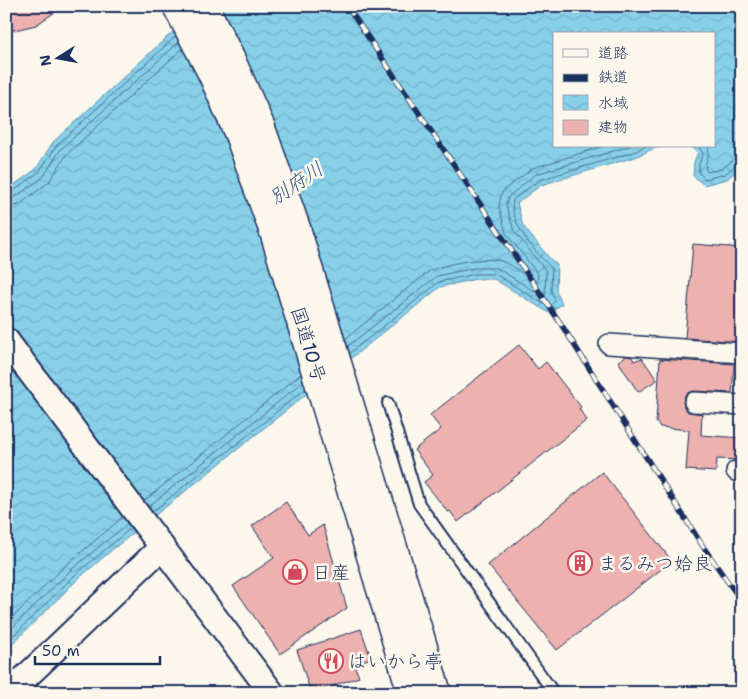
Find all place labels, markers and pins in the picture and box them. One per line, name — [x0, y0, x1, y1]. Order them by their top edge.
building icon: まるみつ姶良 — [567, 550, 593, 576]
place label: まるみつ姶良 — [598, 551, 712, 576]
shop icon: 日産 — [282, 559, 308, 585]
place label: 日産 — [312, 560, 350, 585]
restaurant icon: はいから亭 — [318, 648, 344, 674]
place label: はいから亭 — [348, 649, 443, 674]

